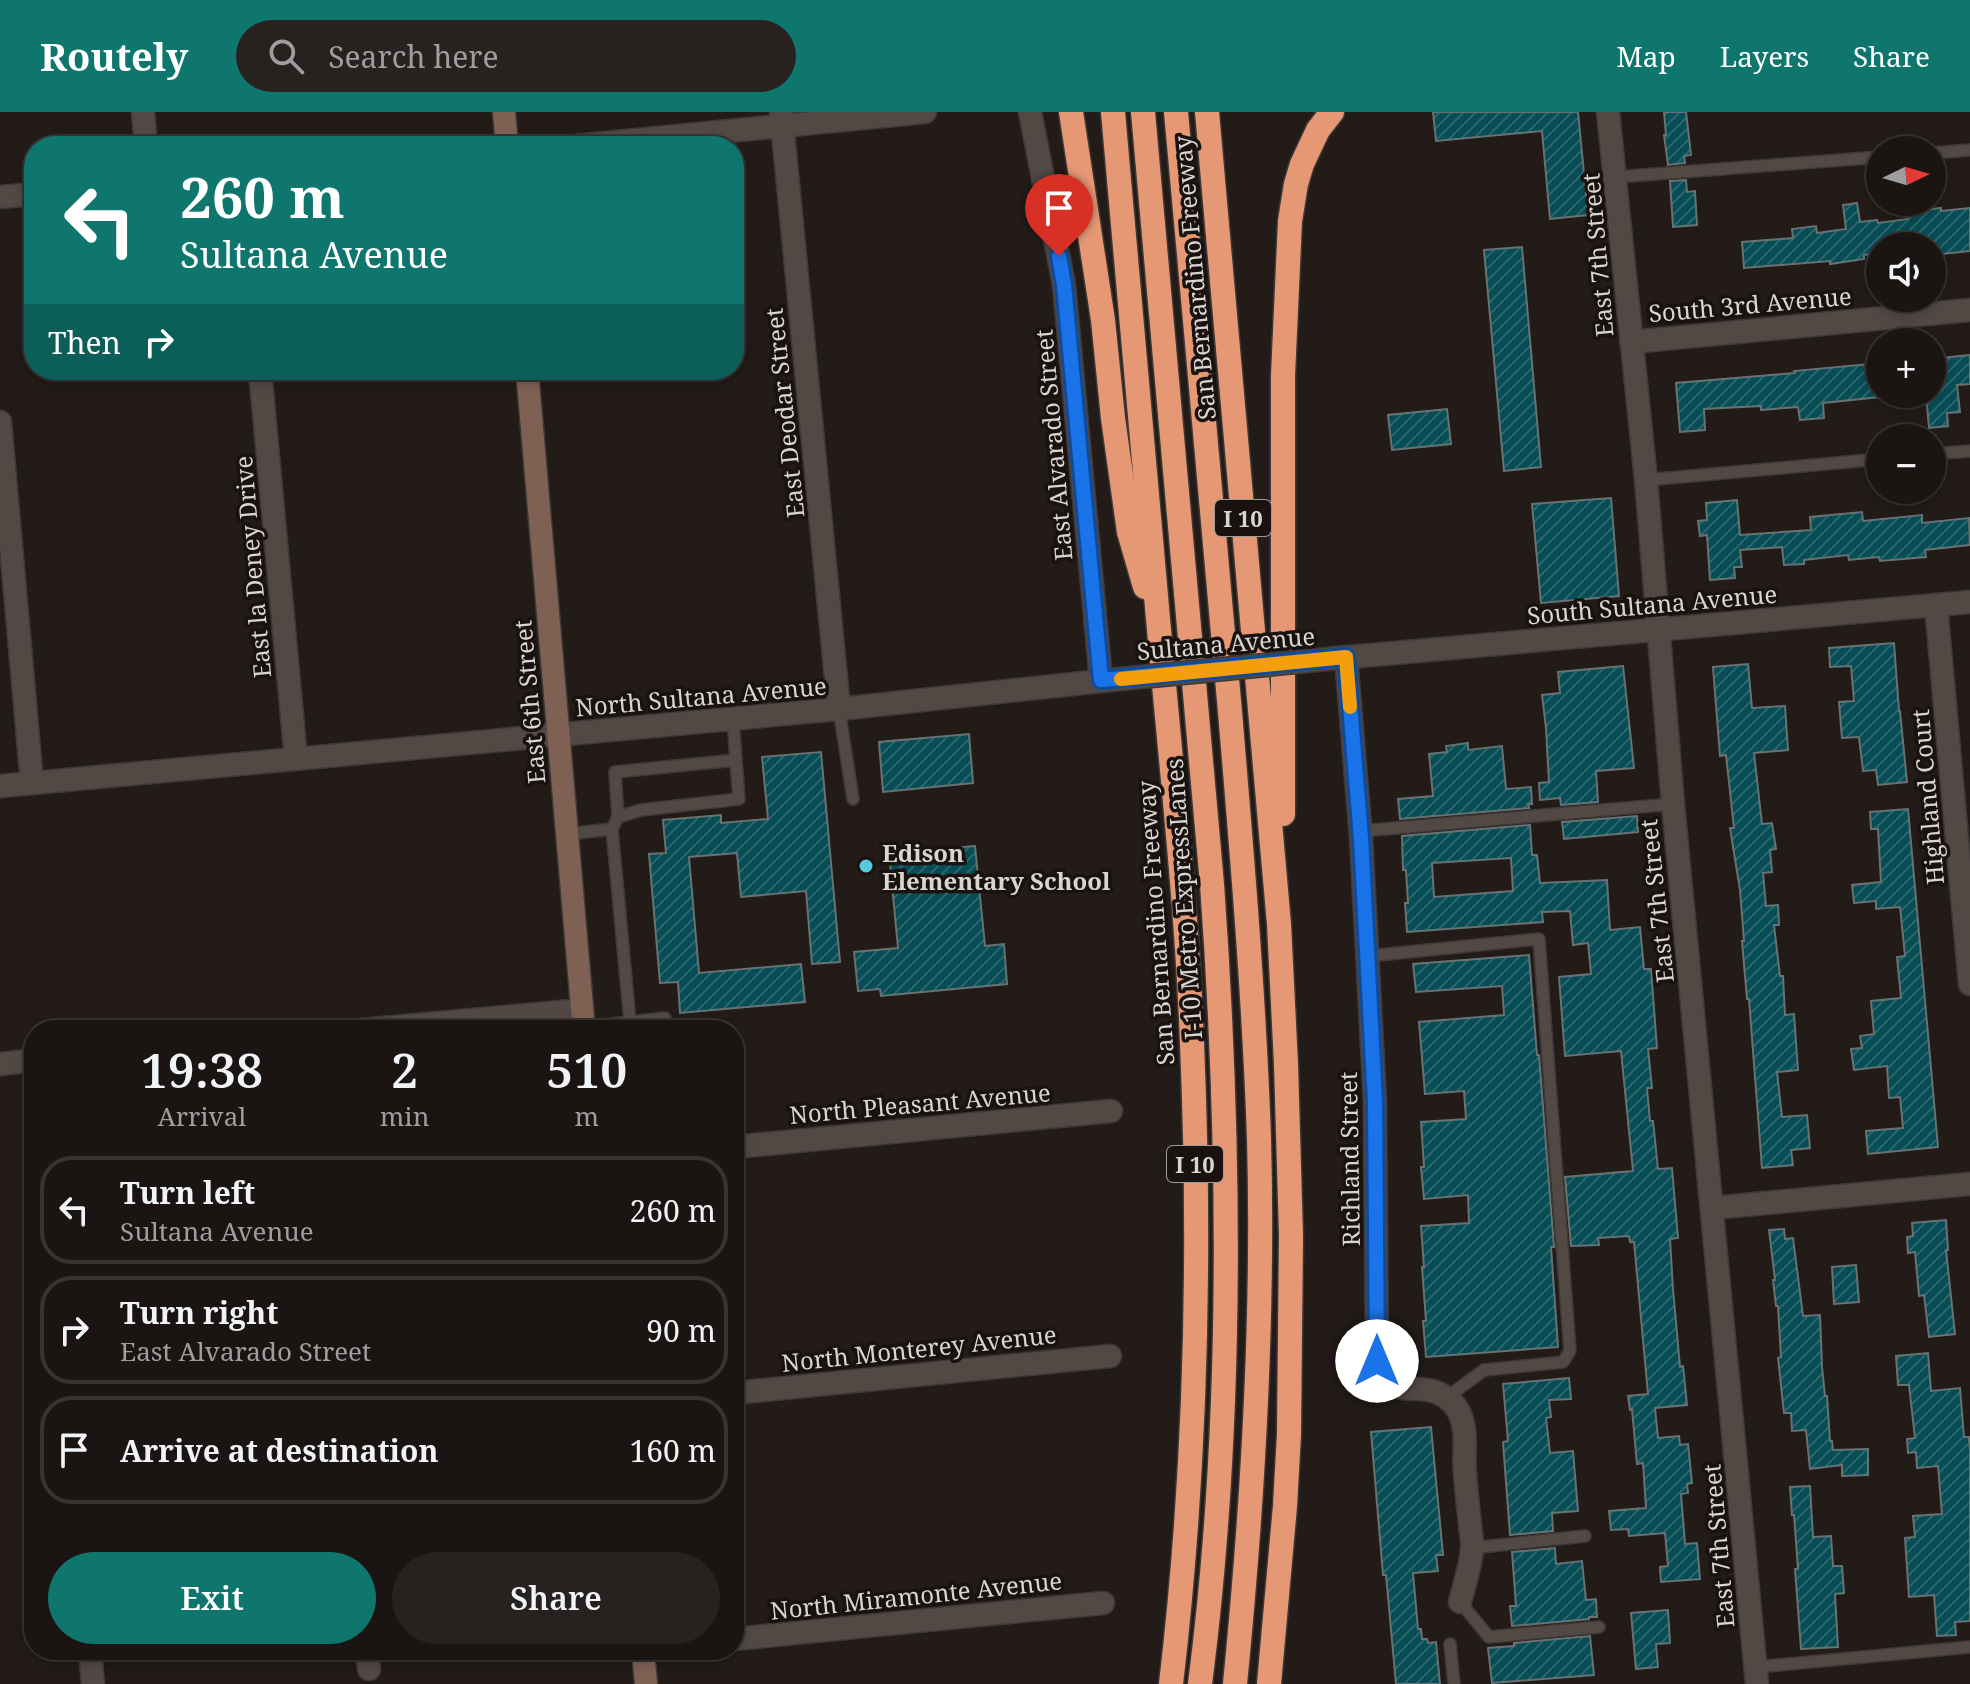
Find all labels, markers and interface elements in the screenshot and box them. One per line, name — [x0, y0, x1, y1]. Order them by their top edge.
search box — [236, 20, 796, 92]
text: Routely — [40, 30, 188, 82]
icon: search — [264, 34, 308, 78]
text: Search here — [328, 36, 499, 77]
text: Map — [1617, 37, 1676, 75]
text: Layers — [1720, 37, 1809, 75]
text: Share — [1853, 37, 1930, 75]
street label: San Bernardino Freeway — [1165, 134, 1223, 421]
north arrow — [1866, 136, 1946, 216]
map controls — [1866, 136, 1946, 504]
text: 260 m — [180, 158, 345, 234]
icon: left — [48, 168, 152, 272]
street label: East 7th Street — [1573, 172, 1621, 338]
pin — [1025, 174, 1093, 256]
icon: arrive — [1037, 186, 1081, 230]
text: Sultana Avenue — [180, 230, 448, 279]
button: sound — [1866, 232, 1946, 312]
street label: South 3rd Avenue — [1647, 279, 1853, 329]
street label: East Deodar Street — [757, 306, 811, 520]
icon: right — [137, 320, 181, 364]
text: Then — [48, 322, 121, 363]
street label: East Alvarado Street — [1026, 328, 1080, 562]
button: + — [1866, 328, 1946, 408]
button: − — [1866, 424, 1946, 504]
street label: East la Deney Drive — [226, 455, 278, 679]
road number: I 10 — [1215, 500, 1271, 536]
street label: South Sultana Avenue — [1526, 577, 1778, 631]
street label: East 6th Street — [505, 619, 553, 785]
street label: Sultana Avenue — [1136, 619, 1316, 667]
street label: North Sultana Avenue — [574, 669, 828, 723]
street label: Highland Court — [1903, 708, 1951, 886]
street label: I-10 Metro ExpressLanes — [1157, 757, 1209, 1041]
street label: San Bernardino Freeway — [1129, 779, 1181, 1066]
street label: East 7th Street — [1631, 818, 1681, 984]
place label: Edison Elementary School — [882, 836, 1111, 897]
marker: Edison Elementary School — [857, 857, 875, 875]
text: 19:38 — [141, 1037, 263, 1102]
text: 2 — [391, 1037, 418, 1102]
text: 510 — [546, 1037, 627, 1102]
street label: Richland Street — [1331, 1071, 1367, 1247]
street label: North Pleasant Avenue — [788, 1075, 1052, 1131]
text: Arrival — [157, 1098, 246, 1134]
text: min — [380, 1098, 429, 1134]
text: m — [574, 1098, 599, 1134]
road number: I 10 — [1167, 1146, 1223, 1182]
text: Turn left — [120, 1172, 255, 1213]
icon: left — [52, 1188, 96, 1232]
text: 260 m — [630, 1190, 716, 1231]
text: Sultana Avenue — [120, 1213, 314, 1249]
text: Turn right — [120, 1292, 278, 1333]
icon: right — [52, 1308, 96, 1352]
text: 90 m — [646, 1310, 716, 1351]
street label: North Monterey Avenue — [780, 1317, 1058, 1379]
position arrow — [1335, 1319, 1419, 1403]
text: East Alvarado Street — [120, 1333, 371, 1369]
icon: arrive — [52, 1428, 96, 1472]
text: Arrive at destination — [120, 1430, 439, 1471]
text: 160 m — [630, 1430, 716, 1471]
street label: East 7th Street — [1694, 1463, 1742, 1629]
button: Exit — [48, 1552, 376, 1644]
button: Share — [392, 1552, 720, 1644]
street label: North Miramonte Avenue — [768, 1563, 1064, 1627]

